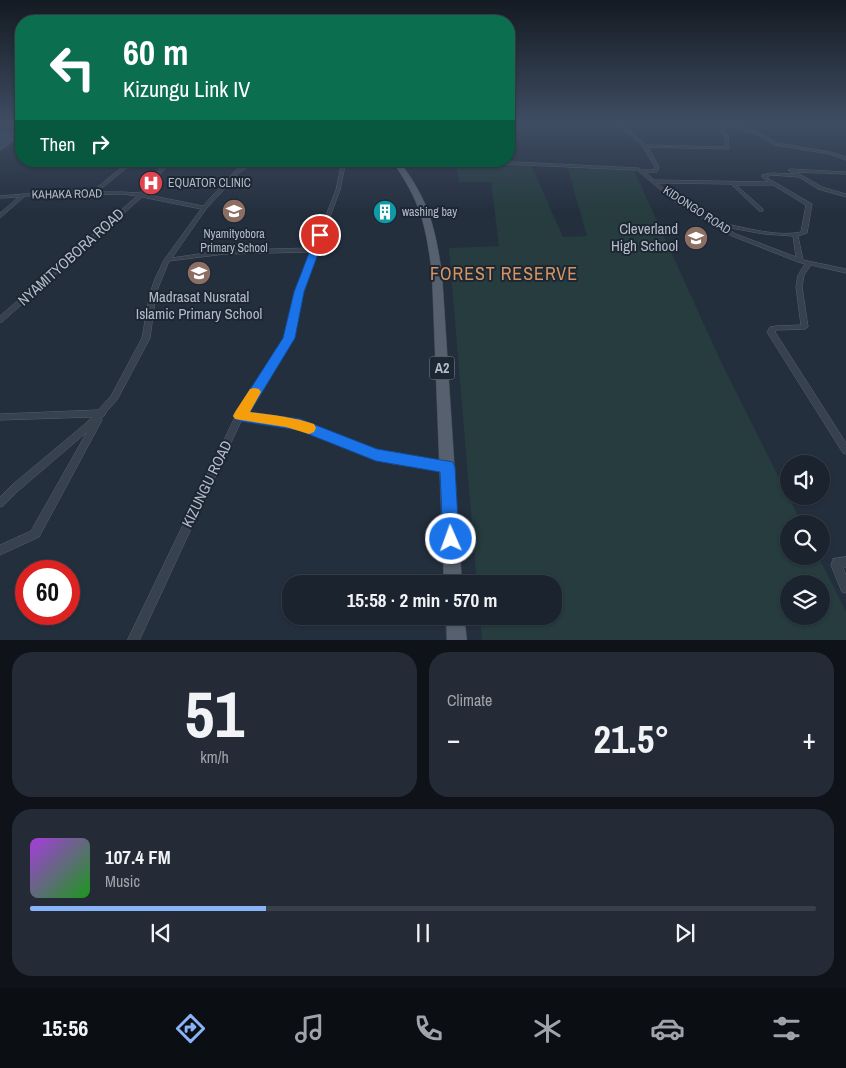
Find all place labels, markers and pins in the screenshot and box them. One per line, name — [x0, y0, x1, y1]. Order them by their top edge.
hospital icon: EQUATOR CLINIC — [138, 170, 164, 196]
place label: EQUATOR CLINIC — [168, 175, 251, 191]
school or university icon: Nyamityobora Primary School — [221, 198, 247, 224]
building icon: washing bay — [372, 199, 398, 225]
place label: washing bay — [402, 204, 457, 220]
pin — [299, 214, 341, 256]
place label: Cleverland High School — [611, 218, 678, 256]
school or university icon: Cleverland High School — [683, 225, 709, 251]
place label: Nyamityobora Primary School — [200, 226, 268, 256]
school or university icon: Madrasat Nusratal Islamic Primary School — [186, 260, 212, 286]
place label: Madrasat Nusratal Islamic Primary School — [136, 286, 262, 324]

